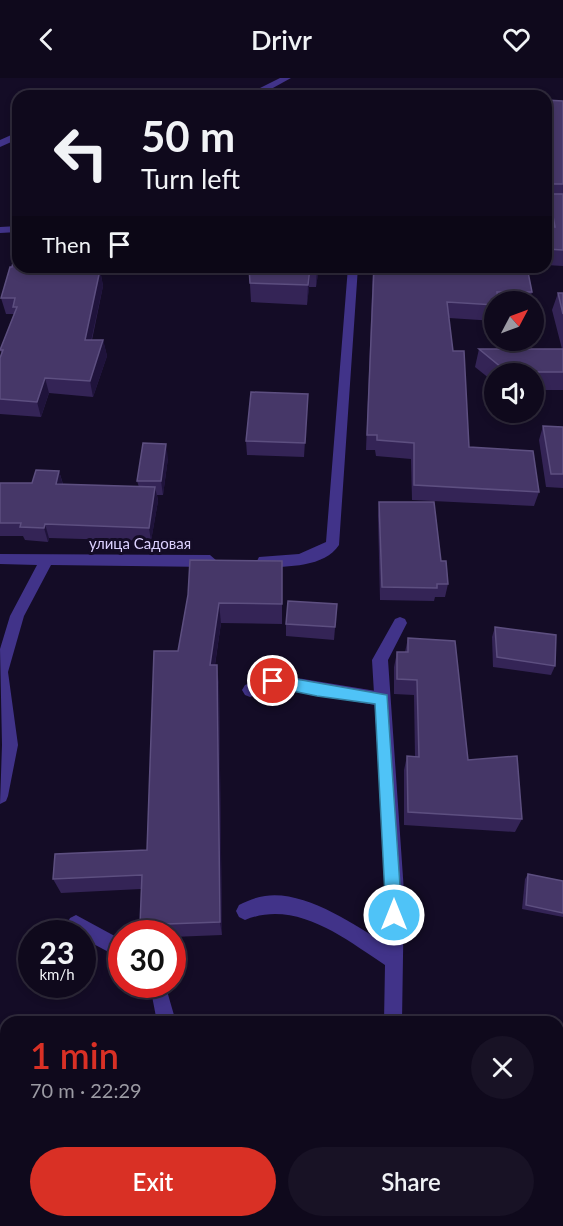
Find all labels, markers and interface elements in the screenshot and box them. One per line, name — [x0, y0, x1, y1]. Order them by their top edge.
icon: back — [30, 23, 63, 56]
text: Drivr — [251, 23, 312, 56]
icon: heart — [500, 23, 533, 56]
text: 50 m — [141, 111, 235, 161]
icon: left — [42, 114, 120, 192]
text: Turn left — [141, 162, 240, 195]
icon: arrive — [103, 228, 136, 261]
text: Then — [42, 231, 91, 258]
north arrow — [484, 291, 544, 351]
map controls — [484, 291, 544, 423]
button: sound — [484, 363, 544, 423]
street label: улица Садовая — [89, 534, 191, 552]
pin — [247, 655, 298, 706]
icon: arrive — [256, 664, 289, 697]
position arrow — [362, 883, 426, 947]
speed limit sign: 30 — [108, 920, 186, 998]
text: 23 — [40, 934, 74, 970]
text: km/h — [39, 965, 75, 983]
text: 1 min — [30, 1033, 119, 1077]
button: close — [471, 1036, 534, 1099]
text: 70 m · 22:29 — [30, 1078, 142, 1102]
button: Exit — [30, 1147, 276, 1216]
button: Share — [288, 1147, 534, 1216]

